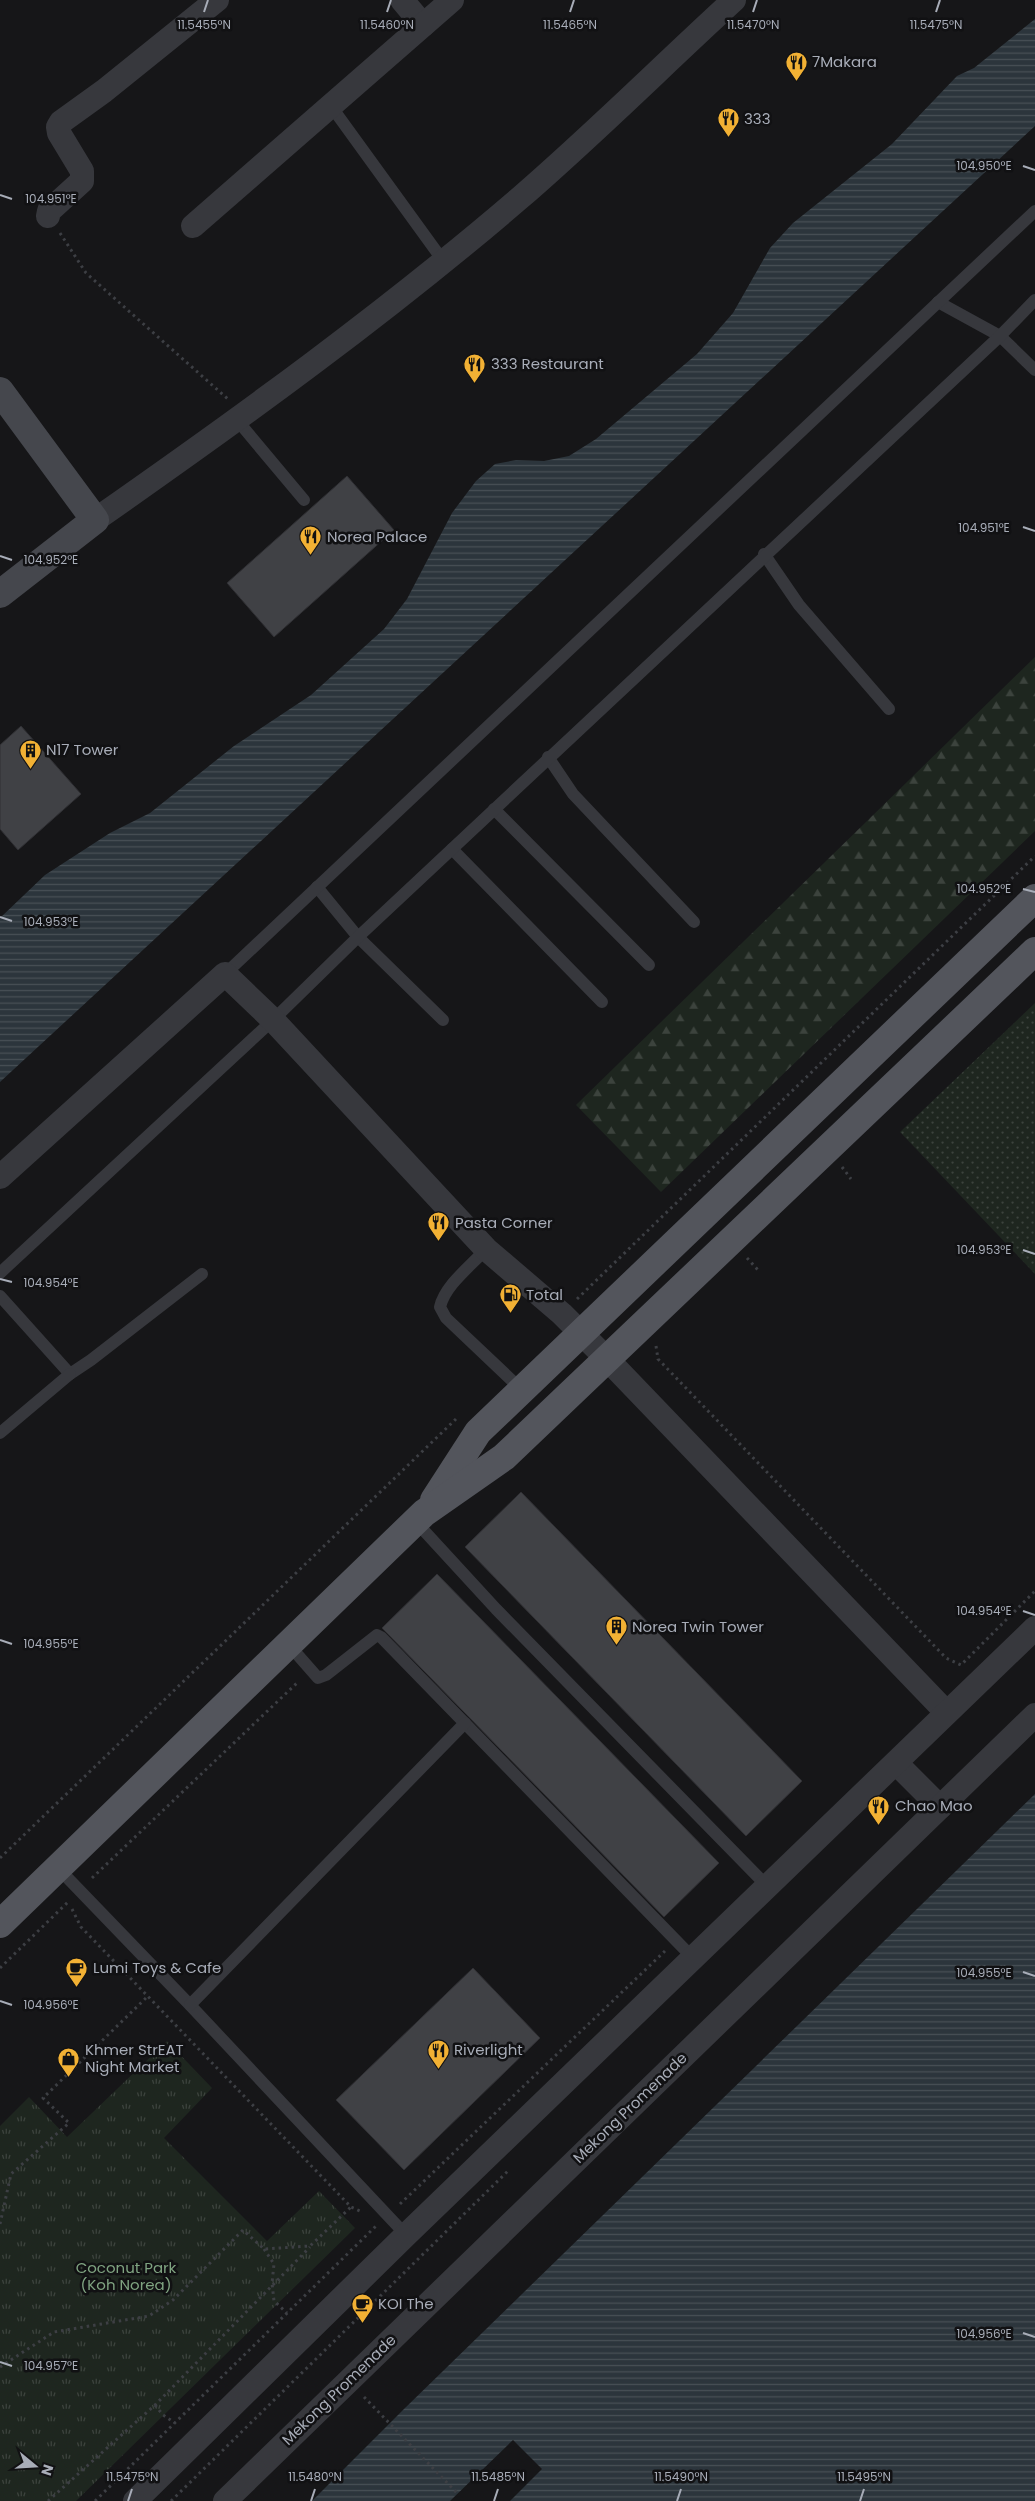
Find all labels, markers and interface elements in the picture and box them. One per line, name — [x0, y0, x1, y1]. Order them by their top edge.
text: 11.5455°N — [177, 16, 231, 33]
text: 11.5460°N — [360, 16, 414, 33]
text: 11.5465°N — [543, 16, 597, 33]
text: 11.5470°N — [727, 16, 779, 33]
text: 11.5475°N — [910, 16, 962, 33]
restaurant icon: 7Makara — [784, 50, 808, 81]
place label: 7Makara — [812, 51, 877, 72]
restaurant icon: 333 — [716, 107, 740, 138]
place label: 333 — [744, 108, 771, 129]
text: 104.950°E — [956, 157, 1012, 174]
text: 104.951°E — [25, 190, 77, 207]
restaurant icon: 333 Restaurant — [463, 352, 487, 383]
place label: 333 Restaurant — [491, 353, 604, 374]
text: 104.951°E — [958, 519, 1010, 536]
restaurant icon: Norea Palace — [299, 525, 323, 556]
place label: Norea Palace — [327, 526, 427, 547]
text: 104.952°E — [24, 551, 78, 568]
building icon: N17 Tower — [18, 738, 42, 769]
place label: N17 Tower — [46, 739, 119, 760]
text: 104.952°E — [957, 880, 1011, 897]
text: 104.953°E — [24, 913, 78, 930]
restaurant icon: Pasta Corner — [427, 1211, 451, 1242]
place label: Pasta Corner — [455, 1212, 553, 1233]
text: 104.953°E — [957, 1241, 1011, 1258]
text: 104.954°E — [23, 1274, 79, 1291]
fuel station icon: Total — [498, 1283, 522, 1314]
place label: Total — [526, 1284, 563, 1305]
text: 104.954°E — [956, 1602, 1012, 1619]
building icon: Norea Twin Tower — [604, 1615, 628, 1646]
place label: Norea Twin Tower — [632, 1616, 764, 1637]
text: 104.955°E — [23, 1635, 79, 1652]
restaurant icon: Chao Mao — [867, 1794, 891, 1825]
place label: Chao Mao — [895, 1795, 973, 1816]
cafe icon: Lumi Toys & Cafe — [65, 1956, 89, 1987]
place label: Lumi Toys & Cafe — [93, 1957, 221, 1978]
text: 104.955°E — [956, 1964, 1012, 1981]
text: 104.956°E — [23, 1996, 79, 2013]
restaurant icon: Riverlight — [426, 2038, 450, 2069]
place label: Khmer StrEAT Night Market — [85, 2039, 184, 2077]
place label: Riverlight — [454, 2039, 523, 2060]
shop icon: Khmer StrEAT Night Market — [57, 2047, 81, 2078]
street label: Mekong Promenade — [568, 2048, 691, 2168]
park label: Coconut Park (Koh Norea) — [76, 2257, 177, 2295]
cafe icon: KOI The — [350, 2292, 374, 2323]
place label: KOI The — [378, 2293, 434, 2314]
text: 104.956°E — [956, 2325, 1012, 2342]
street label: Mekong Promenade — [277, 2330, 400, 2450]
text: 104.957°E — [24, 2357, 78, 2374]
north arrow — [10, 2441, 60, 2491]
text: N — [36, 2462, 59, 2478]
text: 11.5475°N — [106, 2468, 158, 2485]
text: 11.5480°N — [288, 2468, 342, 2485]
text: 11.5485°N — [471, 2468, 525, 2485]
text: 11.5490°N — [654, 2468, 708, 2485]
text: 11.5495°N — [837, 2468, 891, 2485]

